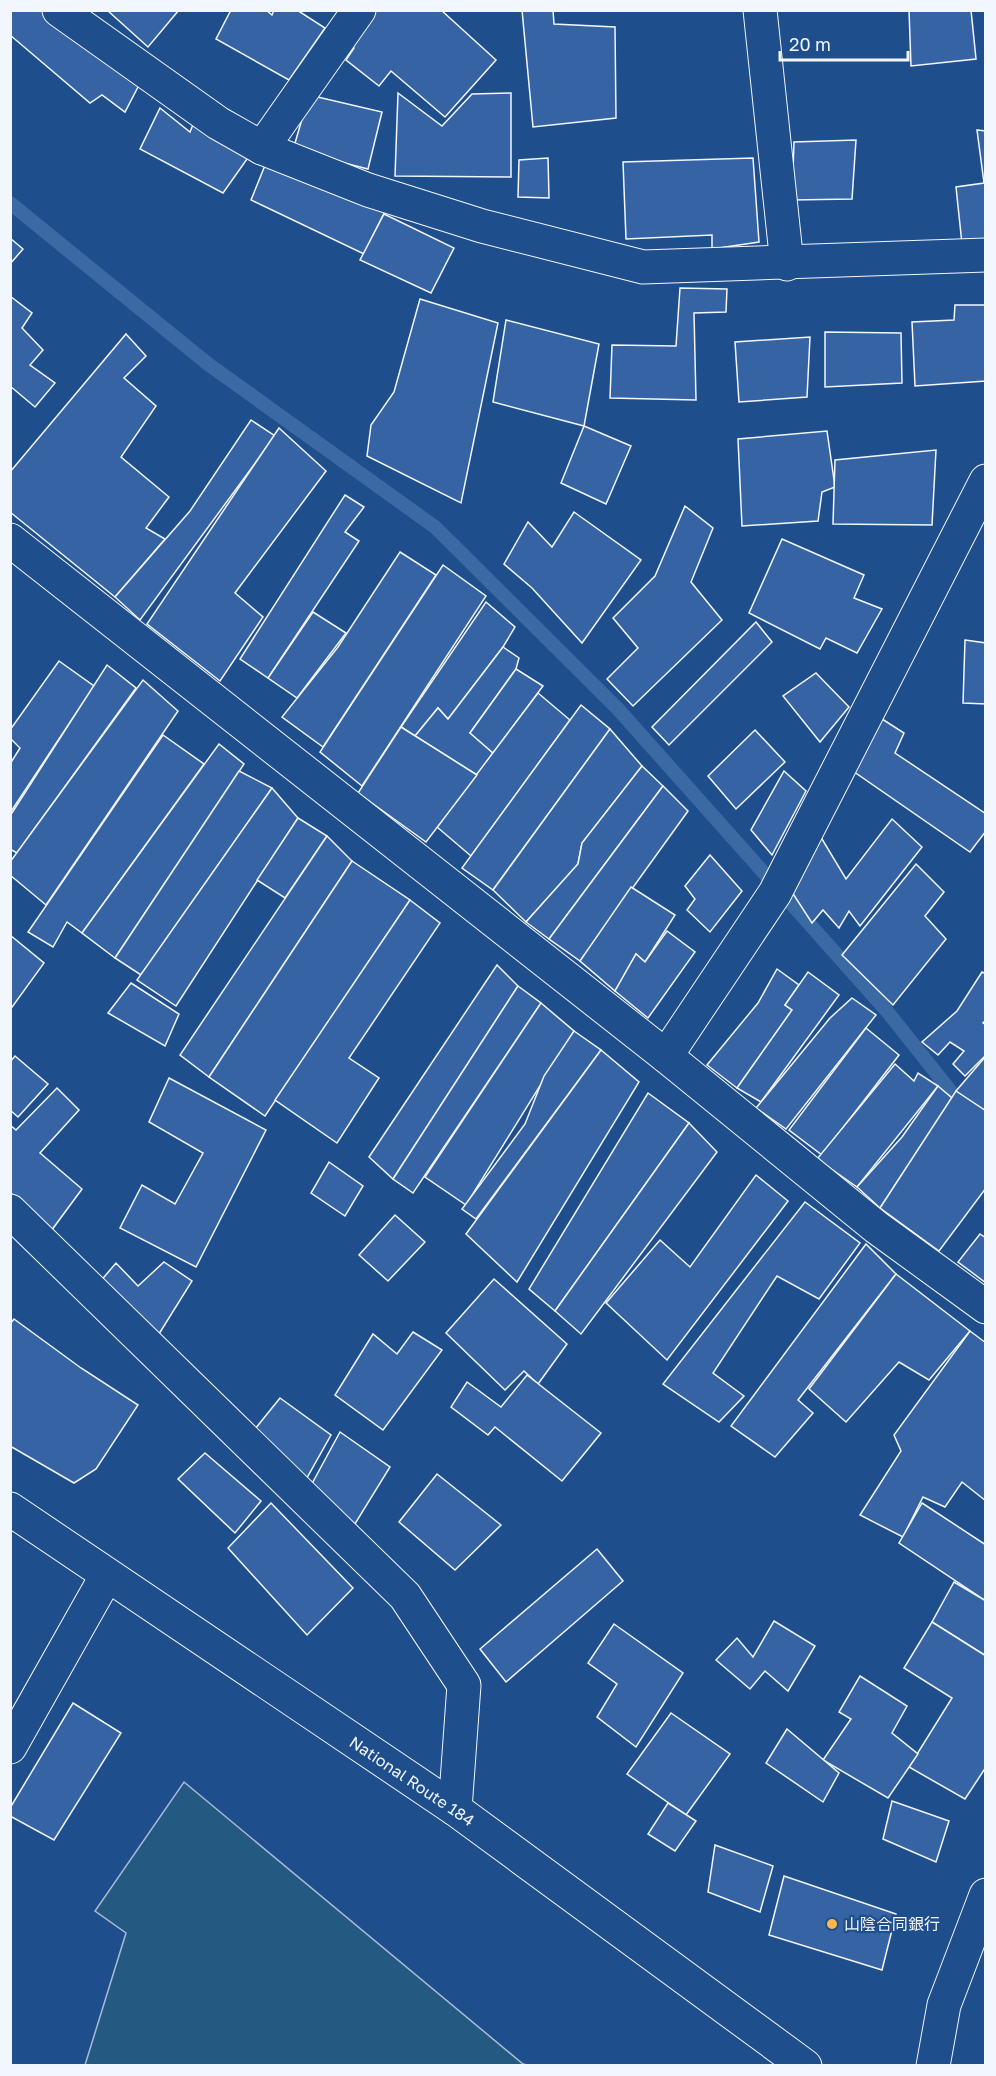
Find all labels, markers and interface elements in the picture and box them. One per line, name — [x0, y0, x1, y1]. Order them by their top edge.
scale bar — [780, 24, 908, 62]
text: 20 m — [789, 33, 831, 55]
street label: National Route 184 — [346, 1732, 478, 1830]
place label: 山陰合同銀行 — [844, 1914, 940, 1934]
marker: 山陰合同銀行 — [825, 1917, 839, 1931]

